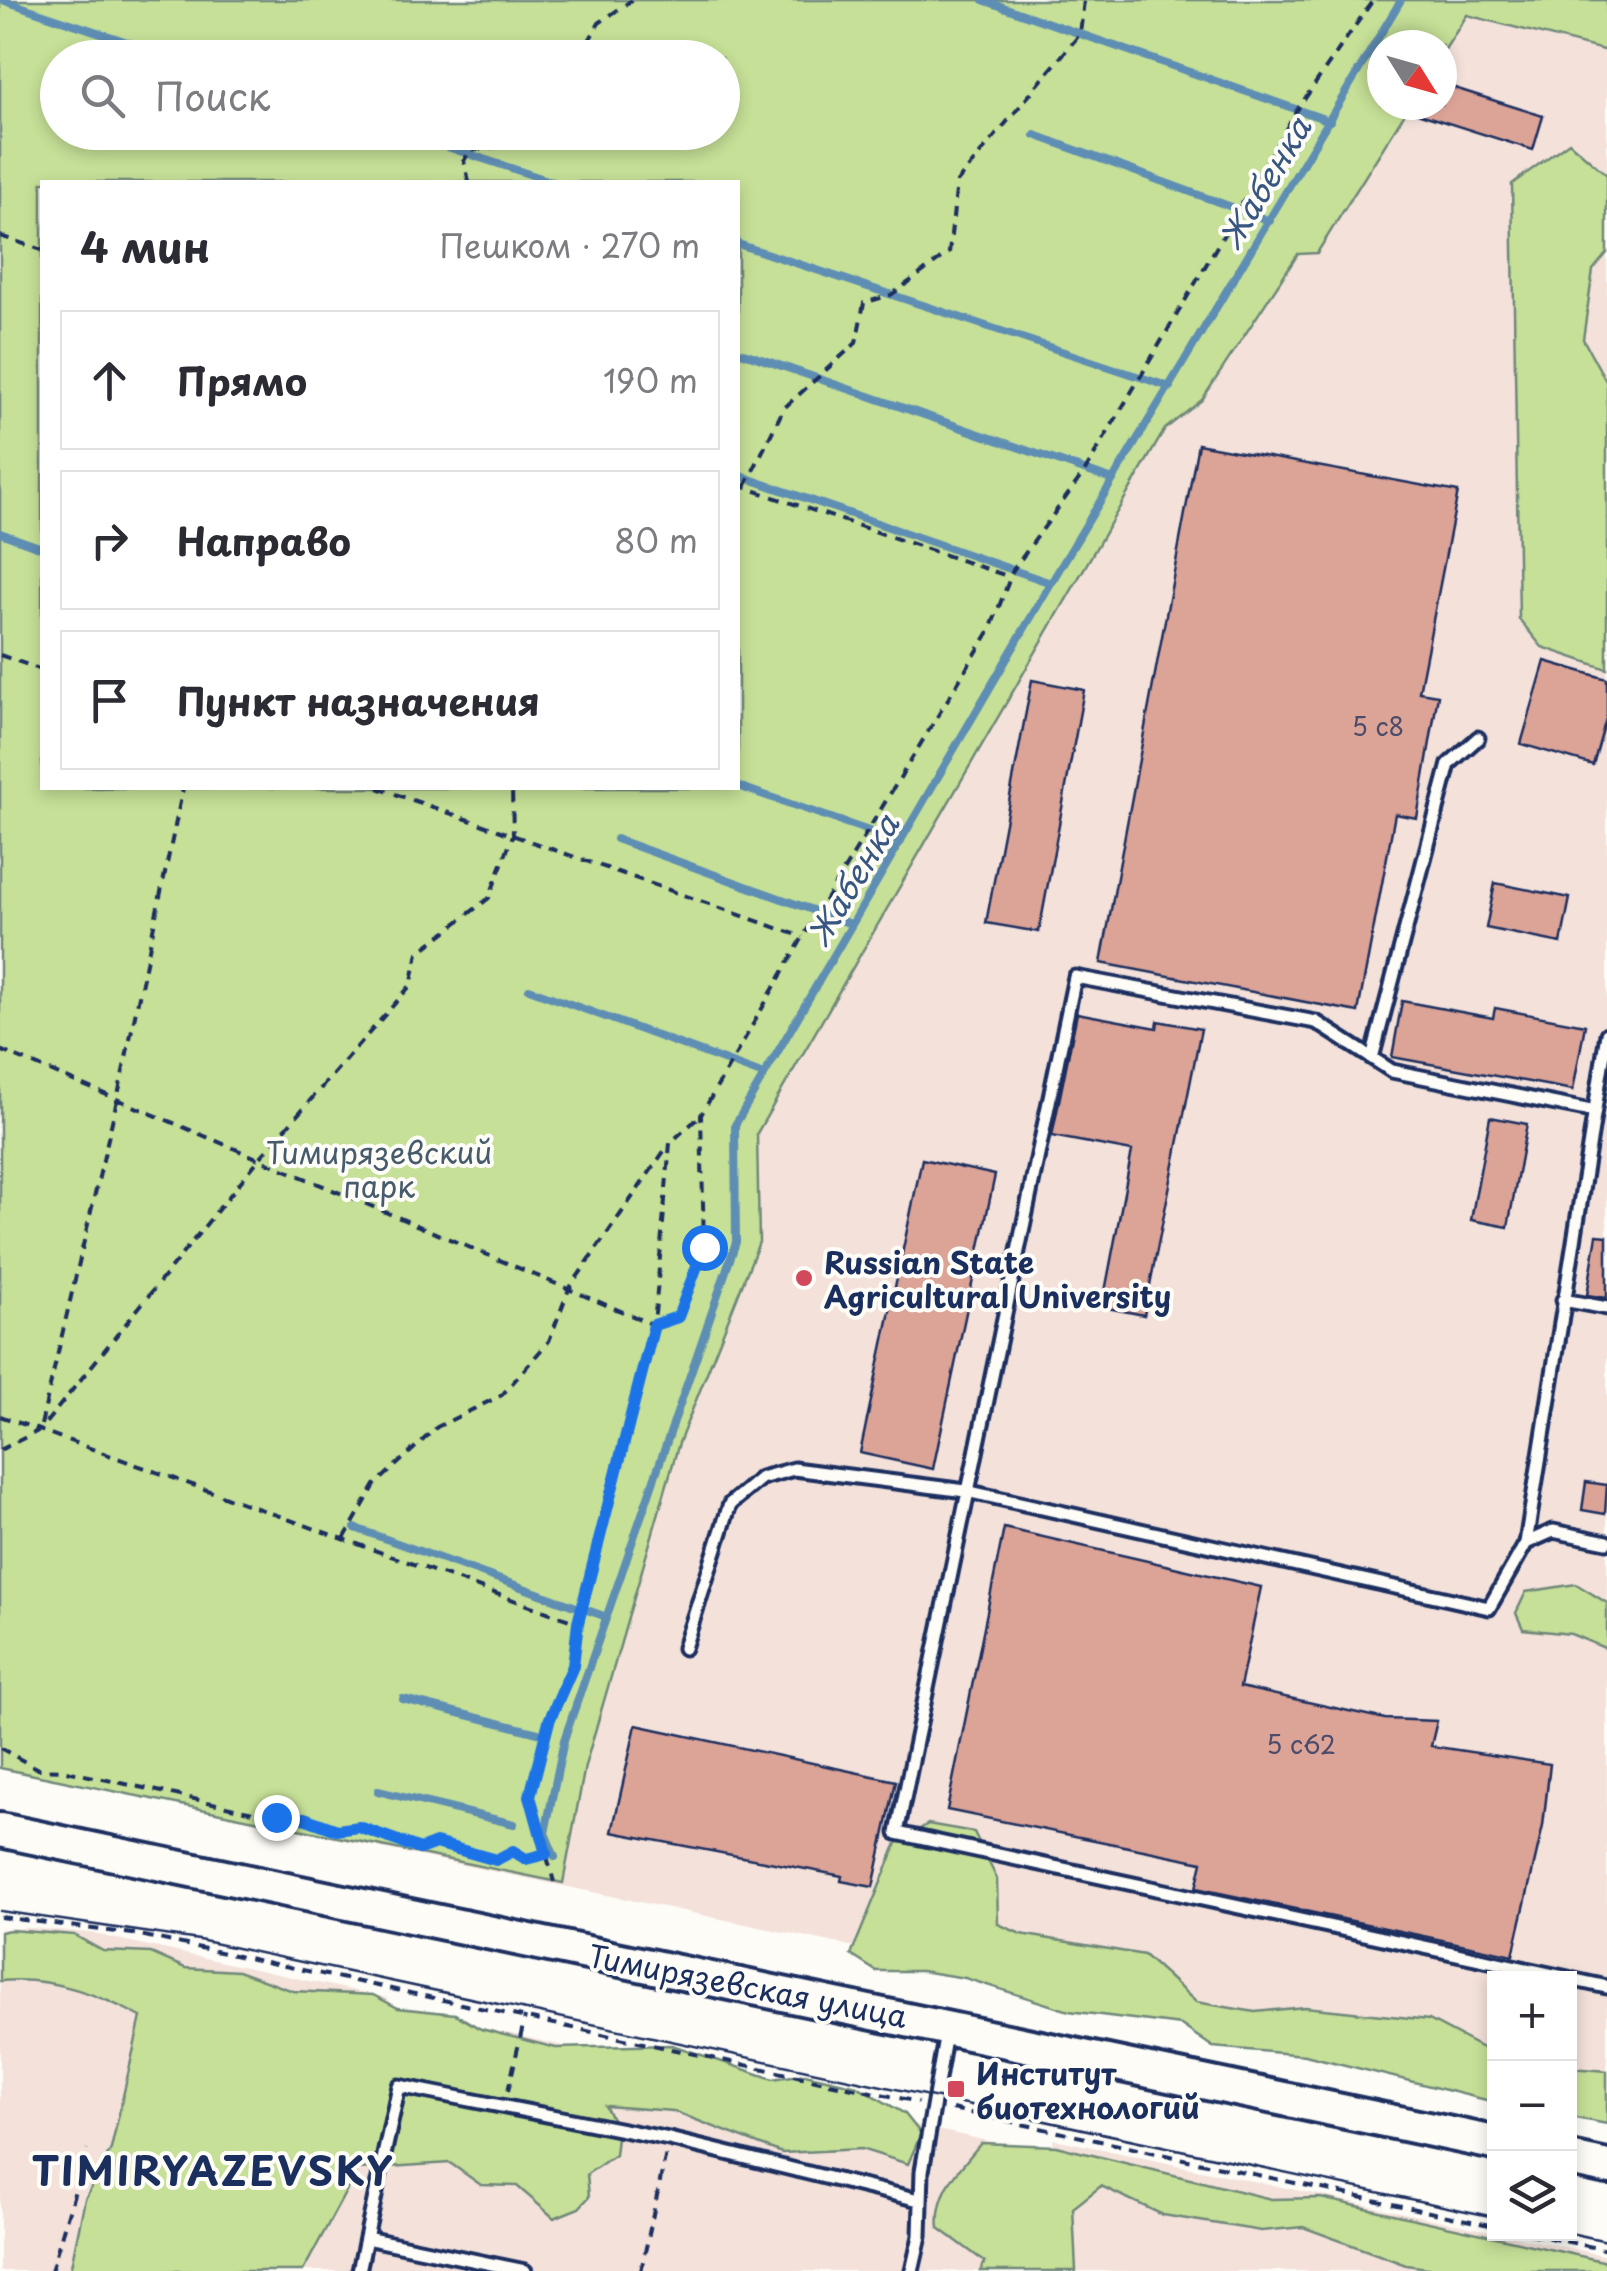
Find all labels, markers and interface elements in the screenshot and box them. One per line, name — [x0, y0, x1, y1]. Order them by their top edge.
north arrow — [1367, 30, 1457, 120]
search box — [40, 40, 740, 150]
text: Поиск — [155, 67, 270, 124]
icon: search — [75, 68, 130, 123]
water label: Жабенка — [1206, 106, 1323, 257]
text: 4 мин — [80, 214, 210, 277]
text: Пешком · 270 m — [439, 221, 700, 269]
text: Прямо — [177, 352, 307, 409]
icon: ahead — [82, 353, 137, 408]
text: 190 m — [603, 356, 698, 404]
text: Направо — [177, 512, 351, 569]
icon: right — [82, 513, 137, 568]
text: 80 m — [614, 516, 698, 564]
text: Пункт назначения — [177, 672, 540, 729]
icon: arrive — [82, 673, 137, 728]
house number: 5 с8 — [1352, 707, 1404, 745]
water label: Жабенка — [794, 803, 911, 954]
park label: Тимирязевский парк — [266, 1129, 492, 1208]
route start — [682, 1225, 728, 1271]
place label: Russian State Agricultural University — [824, 1239, 1171, 1318]
marker: Russian State Agricultural University — [793, 1267, 815, 1289]
house number: 5 с62 — [1266, 1725, 1336, 1763]
route end — [254, 1795, 300, 1841]
street label: Тимирязевская улица — [585, 1932, 911, 2038]
map controls — [1487, 1971, 1577, 2241]
button: + — [1487, 1971, 1577, 2061]
place label: Институт биотехнологий — [976, 2050, 1200, 2129]
button: − — [1487, 2061, 1577, 2151]
marker: Институт биотехнологий — [945, 2078, 967, 2100]
district label: TIMIRYAZEVSKY — [31, 2139, 395, 2200]
button: layers — [1487, 2151, 1577, 2241]

